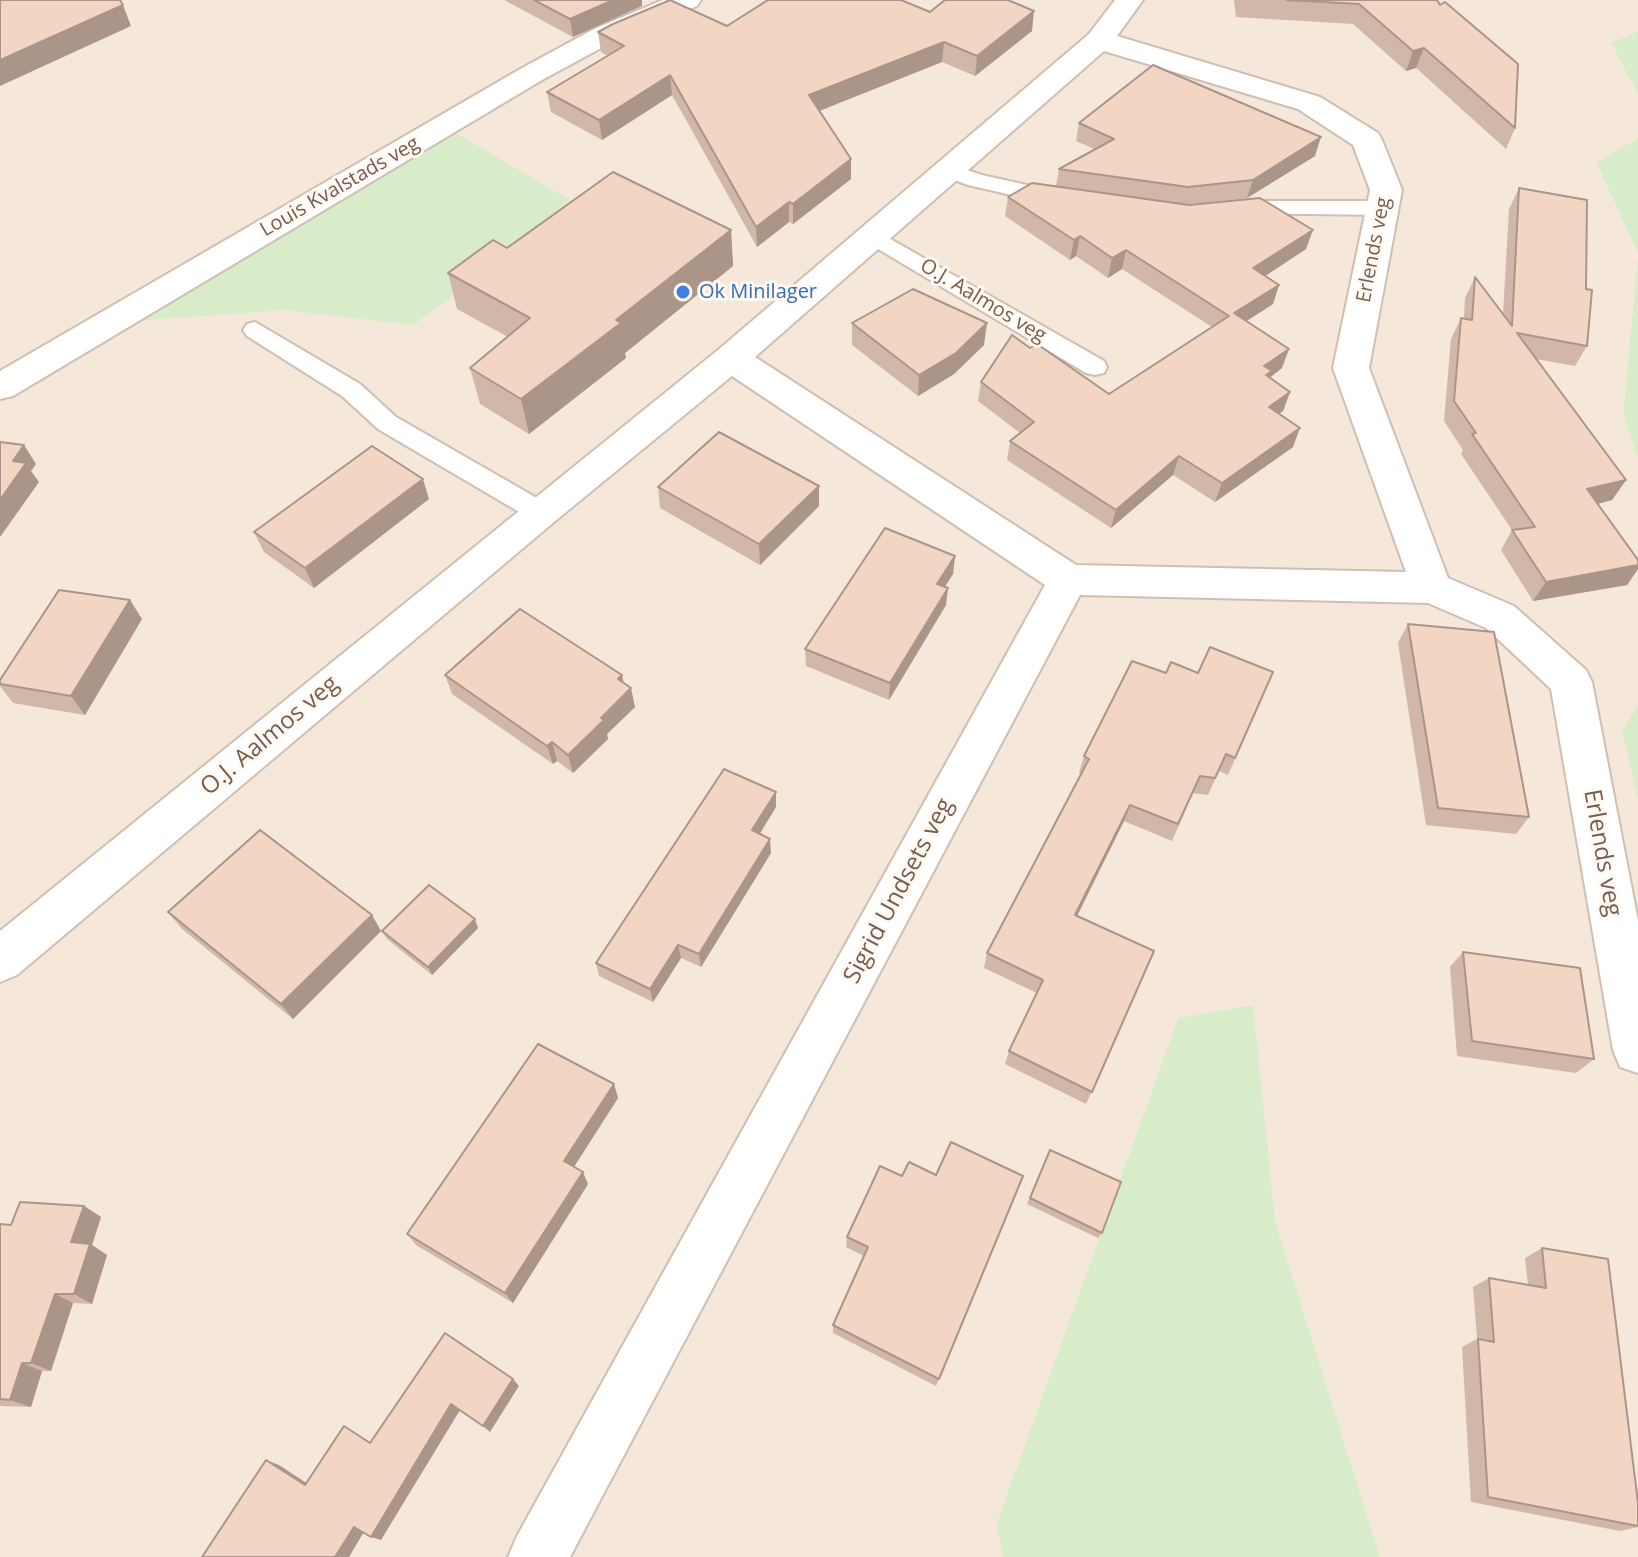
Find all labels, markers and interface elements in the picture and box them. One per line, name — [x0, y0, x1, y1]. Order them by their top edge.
street label: Louis Kvalstads veg — [256, 132, 424, 242]
street label: Erlends veg — [1352, 195, 1396, 305]
street label: O.J. Aalmos veg — [916, 254, 1050, 348]
place label: Ok Minilager — [699, 280, 817, 304]
marker: Ok Minilager — [674, 283, 692, 301]
street label: O.J. Aalmos veg — [195, 670, 345, 802]
street label: Erlends veg — [1577, 787, 1627, 919]
street label: Sigrid Undsets veg — [838, 793, 960, 989]

